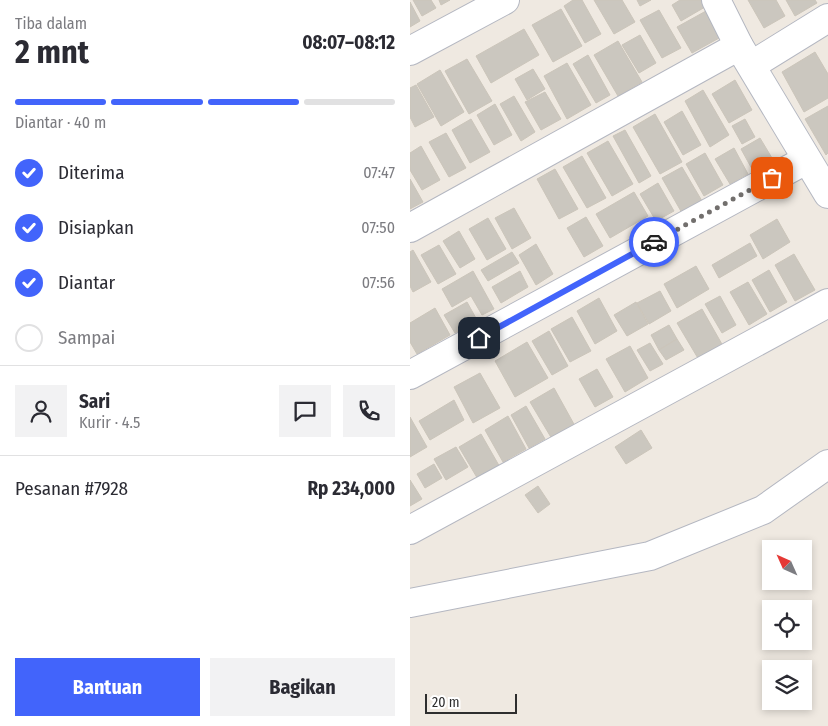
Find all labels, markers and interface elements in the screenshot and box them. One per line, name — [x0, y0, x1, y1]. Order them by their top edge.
text: Tiba dalam — [15, 14, 87, 33]
text: 08:07–08:12 — [302, 31, 395, 54]
text: 2 mnt — [15, 33, 89, 71]
text: Diantar · 40 m — [15, 113, 106, 132]
pin — [751, 157, 793, 199]
icon: check — [15, 159, 43, 187]
text: Diterima — [58, 161, 124, 184]
text: 07:47 — [363, 163, 395, 182]
icon: bag — [758, 164, 786, 192]
icon: check — [15, 214, 43, 242]
text: Disiapkan — [58, 216, 134, 239]
courier — [629, 217, 679, 267]
text: 07:50 — [361, 218, 395, 237]
icon: car — [640, 228, 668, 256]
icon: check — [15, 269, 43, 297]
text: Diantar — [58, 271, 115, 294]
text: 07:56 — [362, 273, 395, 292]
pin — [458, 317, 500, 359]
icon: home — [465, 324, 493, 352]
text: Sampai — [58, 326, 115, 349]
button: person — [15, 385, 67, 437]
button: chat — [279, 385, 331, 437]
button: phone — [343, 385, 395, 437]
text: Sari — [79, 390, 110, 413]
text: Kurir · 4.5 — [79, 413, 140, 432]
text: Pesanan #7928 — [15, 477, 128, 500]
text: Rp 234,000 — [307, 477, 395, 500]
north arrow — [762, 540, 812, 590]
map controls — [762, 540, 812, 710]
button: locate — [762, 600, 812, 650]
button: Bantuan — [15, 658, 200, 716]
button: Bagikan — [210, 658, 395, 716]
button: layers — [762, 660, 812, 710]
scale bar — [425, 691, 518, 714]
text: 20 m — [432, 694, 460, 711]

